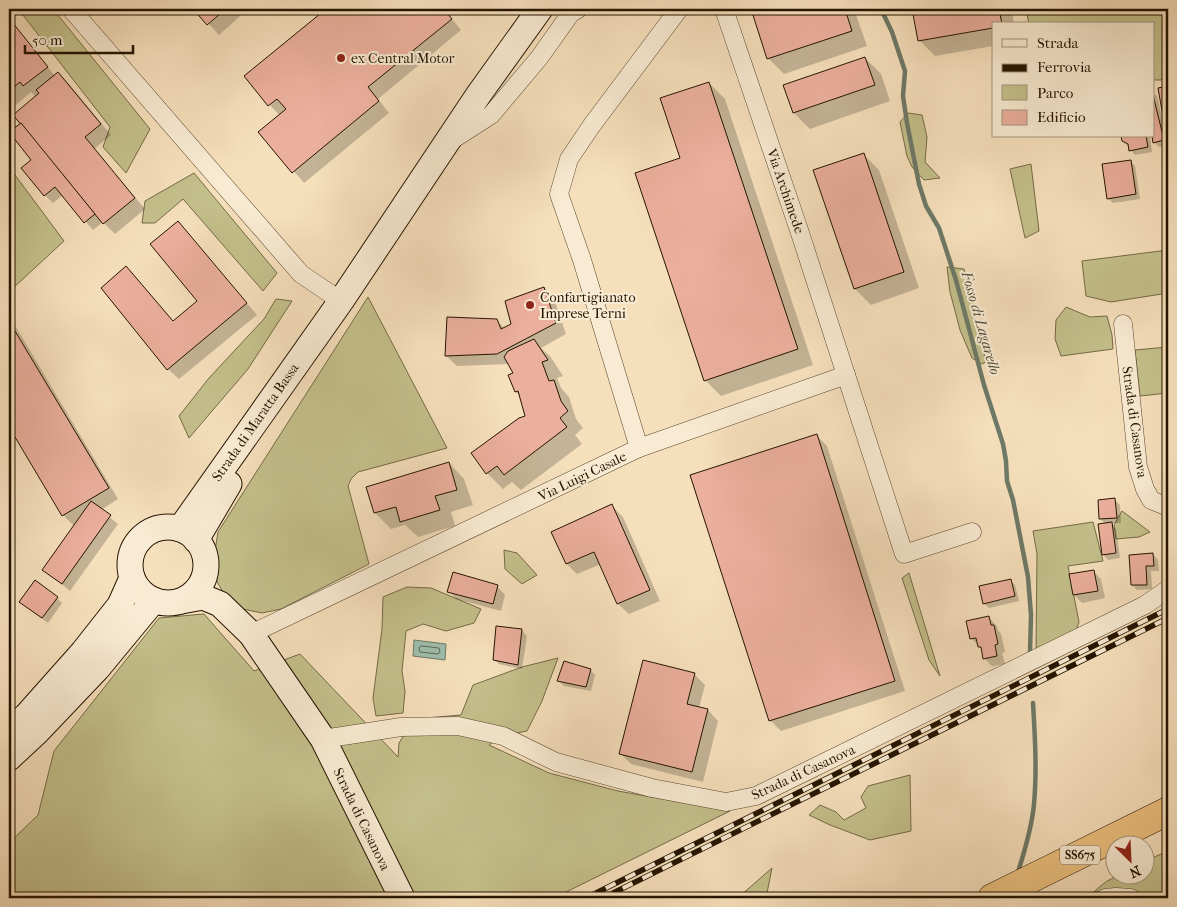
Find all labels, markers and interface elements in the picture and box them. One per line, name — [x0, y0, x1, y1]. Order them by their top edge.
scale bar — [25, 22, 132, 54]
legend — [992, 22, 1154, 138]
text: 50 m — [32, 31, 63, 49]
text: Strada — [1037, 34, 1080, 52]
place label: ex Central Motor — [351, 50, 454, 67]
marker: ex Central Motor — [335, 52, 347, 64]
text: Ferrovia — [1037, 58, 1092, 76]
text: Parco — [1037, 84, 1074, 102]
text: Edificio — [1037, 108, 1086, 126]
street label: Via Archimede — [763, 145, 808, 236]
water label: Fosso di Lagarello — [957, 268, 1004, 377]
place label: Confartigianato Imprese Terni — [540, 289, 636, 322]
marker: Confartigianato Imprese Terni — [524, 299, 536, 311]
street label: Strada di Maratta Bassa — [208, 360, 303, 485]
street label: Strada di Casanova — [1118, 365, 1151, 479]
street label: Via Luigi Casale — [534, 448, 629, 506]
street label: Strada di Casanova — [749, 741, 858, 804]
street label: Strada di Casanova — [329, 765, 394, 874]
north arrow — [1104, 834, 1154, 884]
road number: SS675 — [1060, 846, 1100, 864]
text: N — [1126, 861, 1143, 881]

